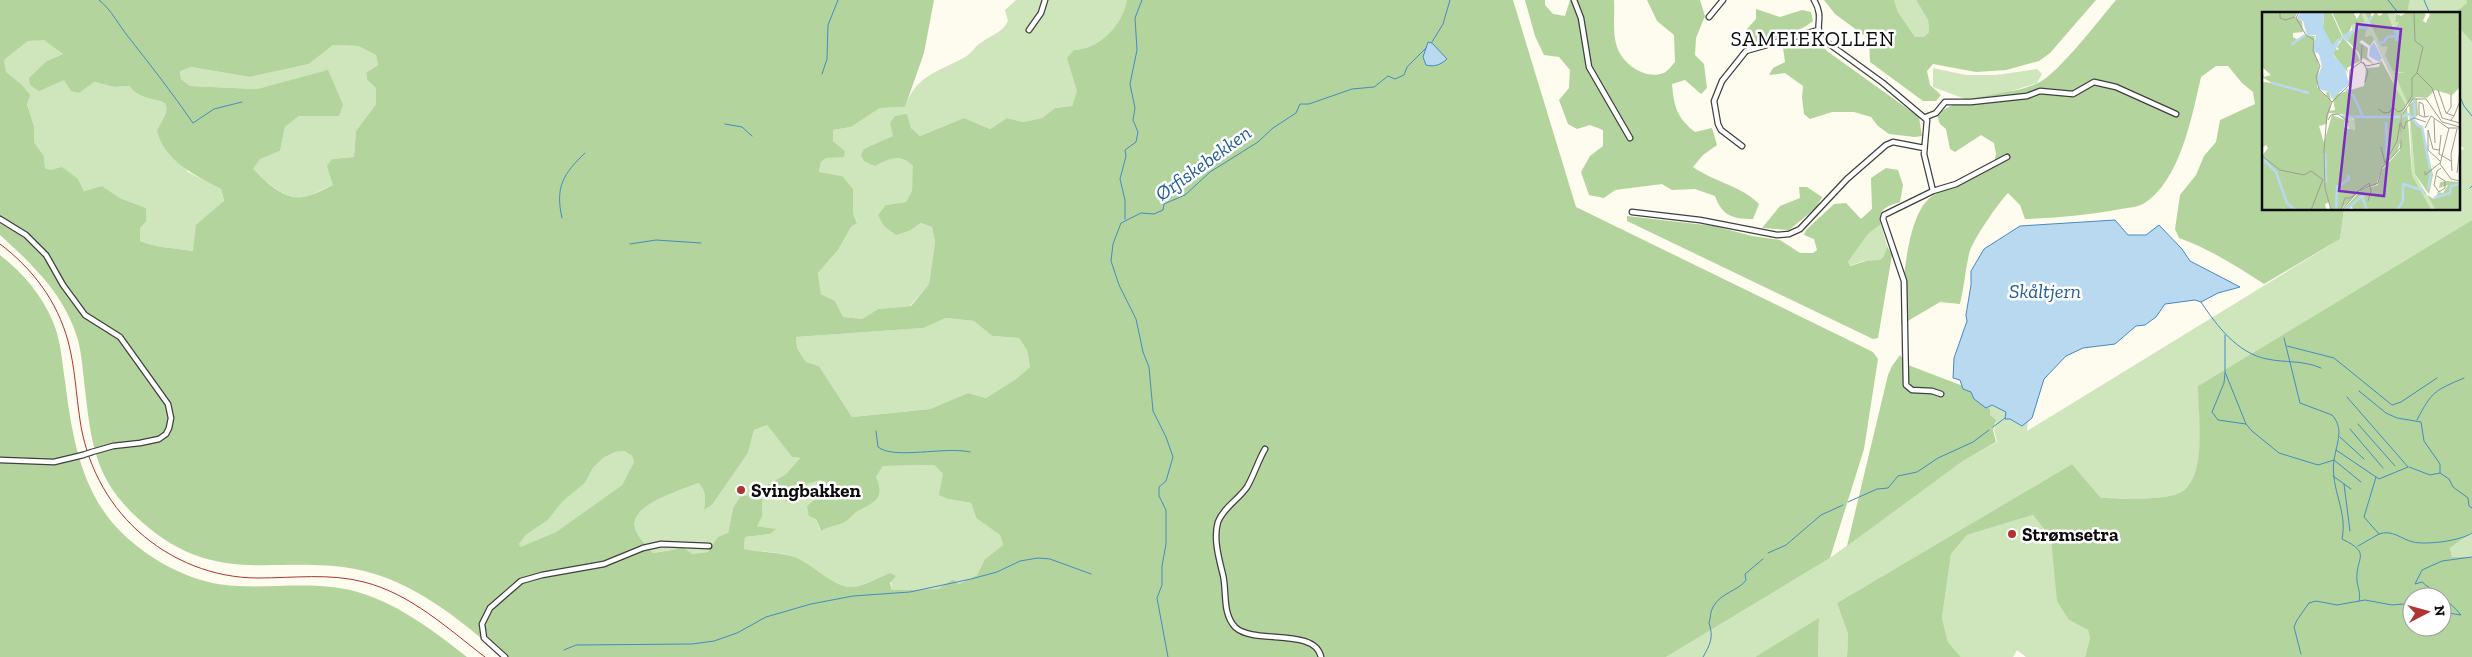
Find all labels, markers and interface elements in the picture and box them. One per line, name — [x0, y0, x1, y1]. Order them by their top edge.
inset map — [2262, 12, 2460, 210]
district label: SAMEIEKOLLEN — [1731, 26, 1895, 51]
water label: Ørfiskebekken — [1150, 120, 1256, 206]
water label: Skåltjern — [2009, 279, 2081, 303]
place label: Svingbakken — [751, 479, 861, 502]
marker: Svingbakken — [735, 484, 747, 496]
place label: Strømsetra — [2022, 523, 2119, 546]
marker: Strømsetra — [2006, 528, 2018, 540]
north arrow — [2402, 587, 2452, 637]
text: N — [2430, 605, 2448, 617]

